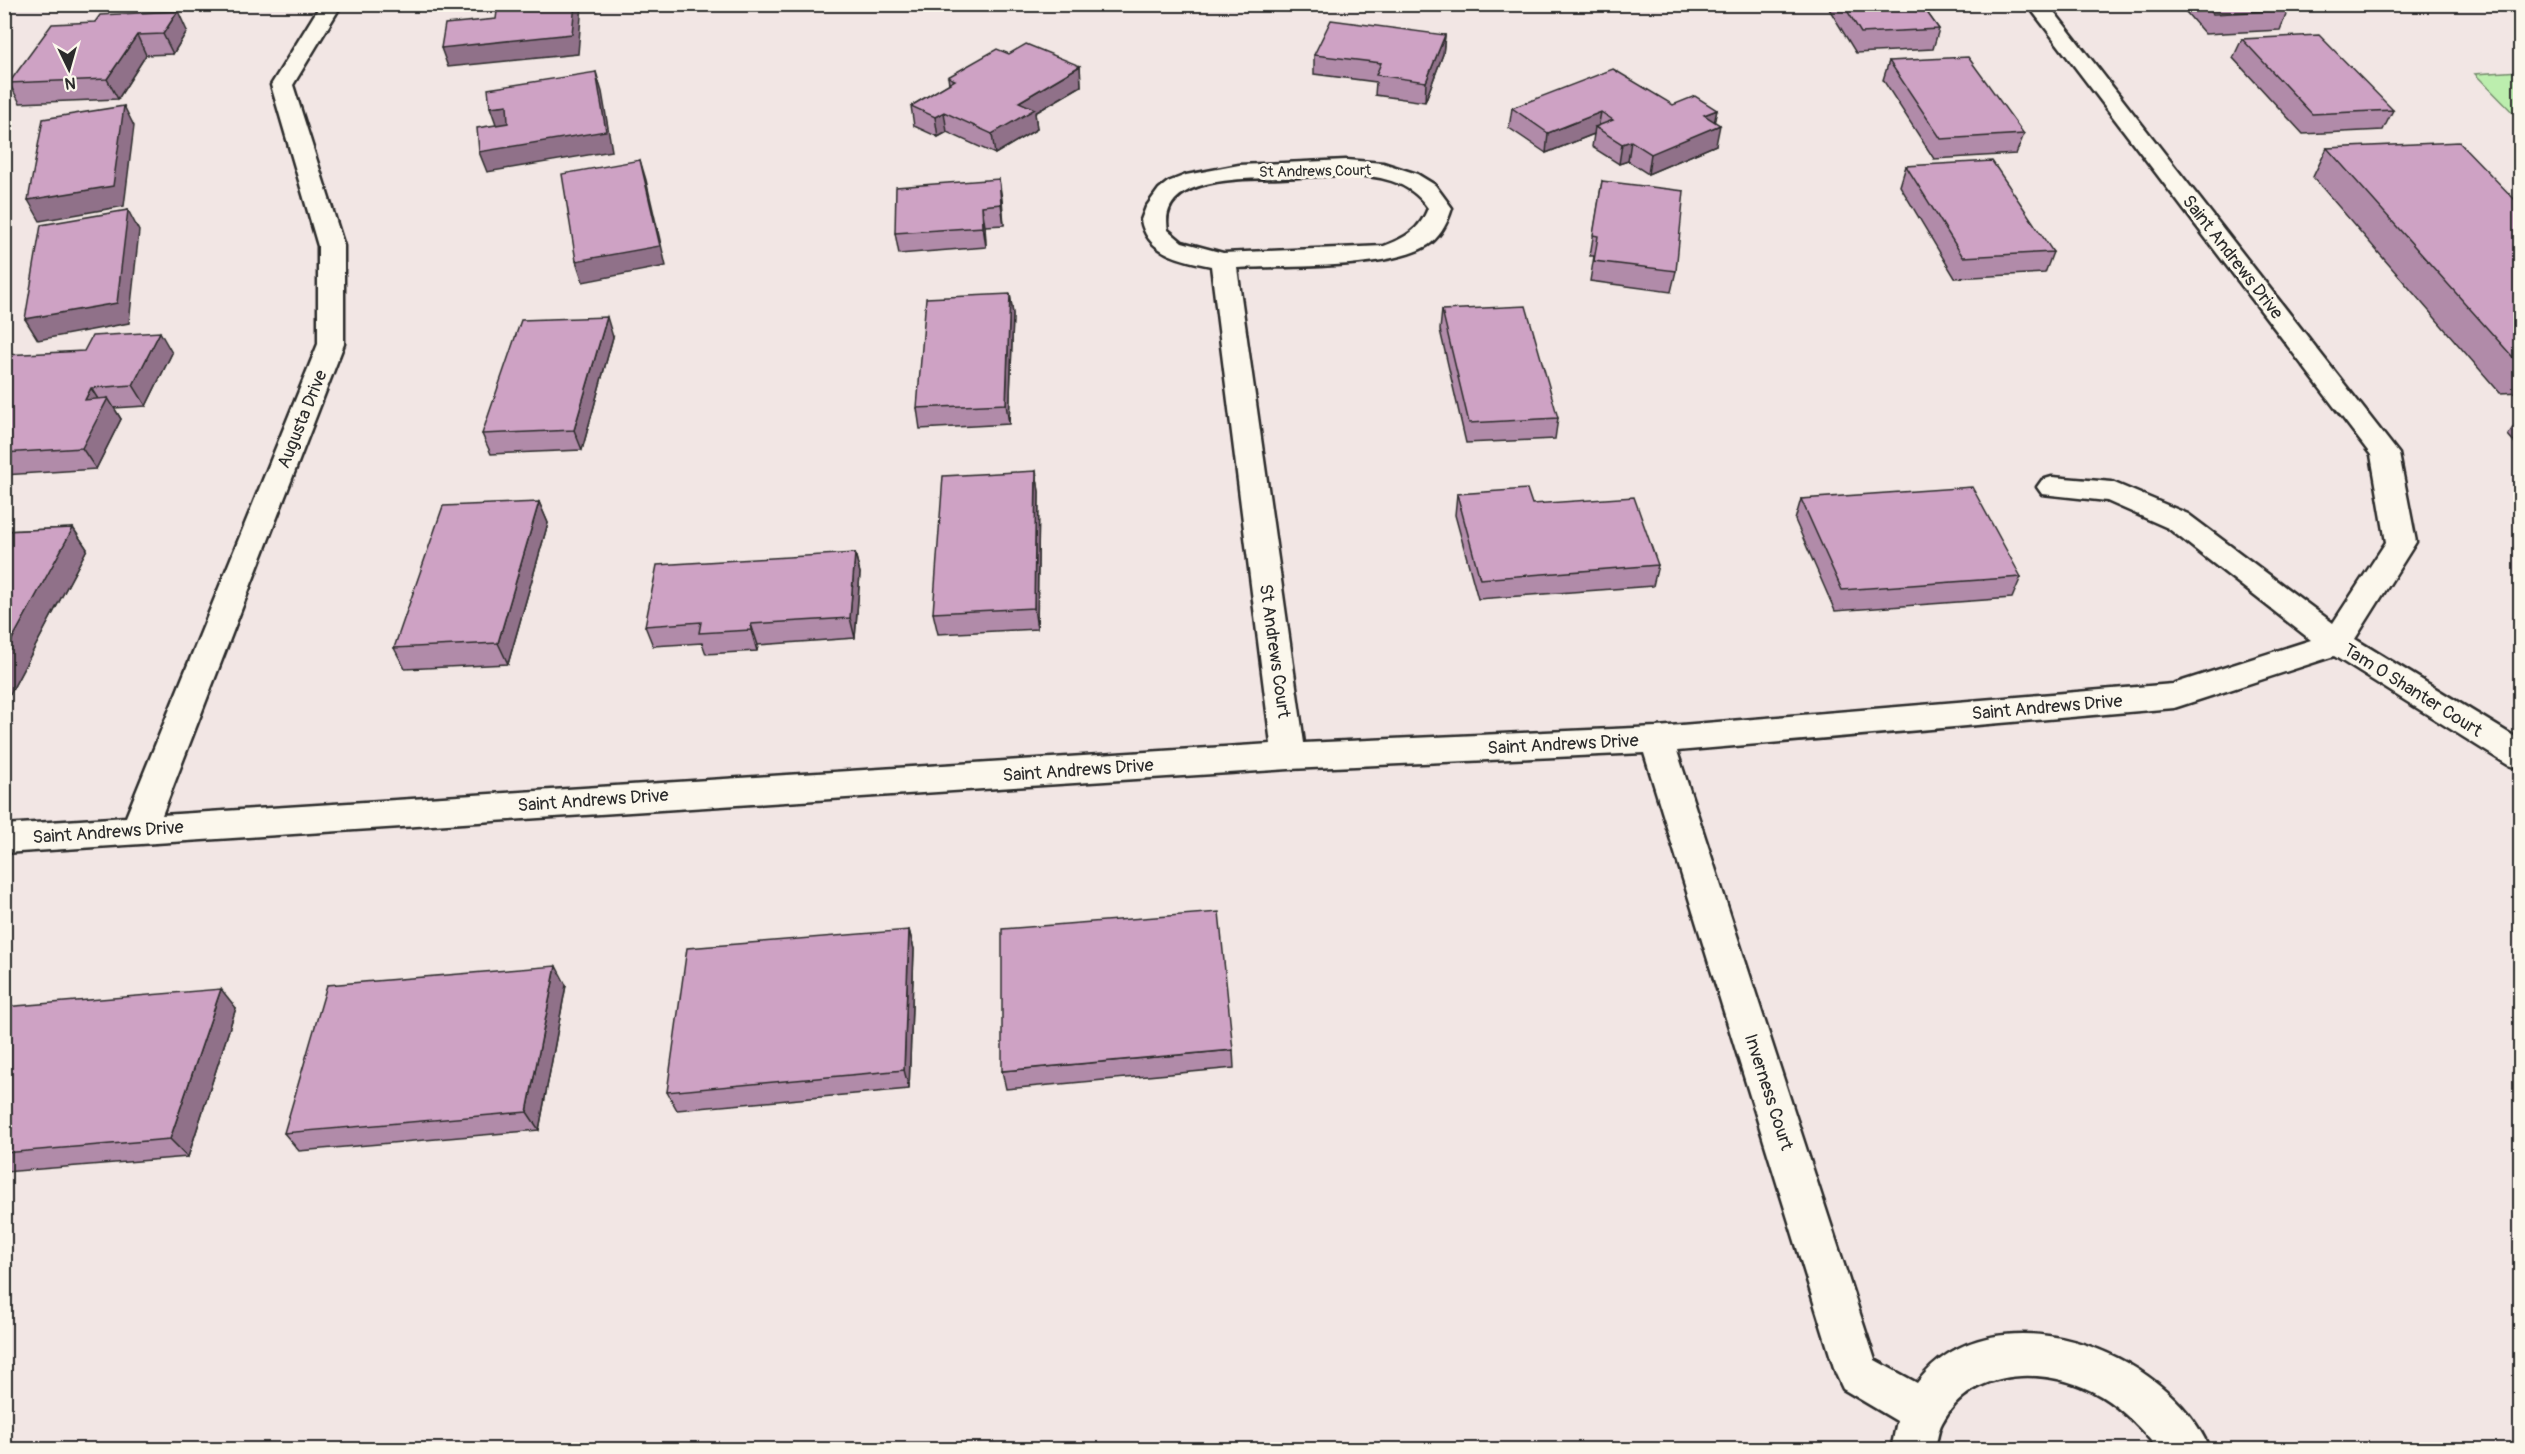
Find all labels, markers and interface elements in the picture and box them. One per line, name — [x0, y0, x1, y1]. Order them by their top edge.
north arrow — [39, 39, 99, 99]
text: N — [64, 73, 76, 93]
street label: St Andrews Court — [1259, 161, 1372, 182]
street label: Saint Andrews Drive — [2177, 191, 2288, 324]
street label: Augusta Drive — [272, 366, 333, 472]
street label: St Andrews Court — [1254, 583, 1295, 720]
street label: Tam O Shanter Court — [2339, 638, 2487, 743]
street label: Saint Andrews Drive — [1971, 689, 2123, 726]
street label: Saint Andrews Drive — [1487, 729, 1639, 760]
street label: Saint Andrews Drive — [1002, 754, 1154, 787]
street label: Saint Andrews Drive — [517, 784, 669, 817]
street label: Saint Andrews Drive — [32, 816, 184, 849]
street label: Inverness Court — [1739, 1031, 1798, 1154]

